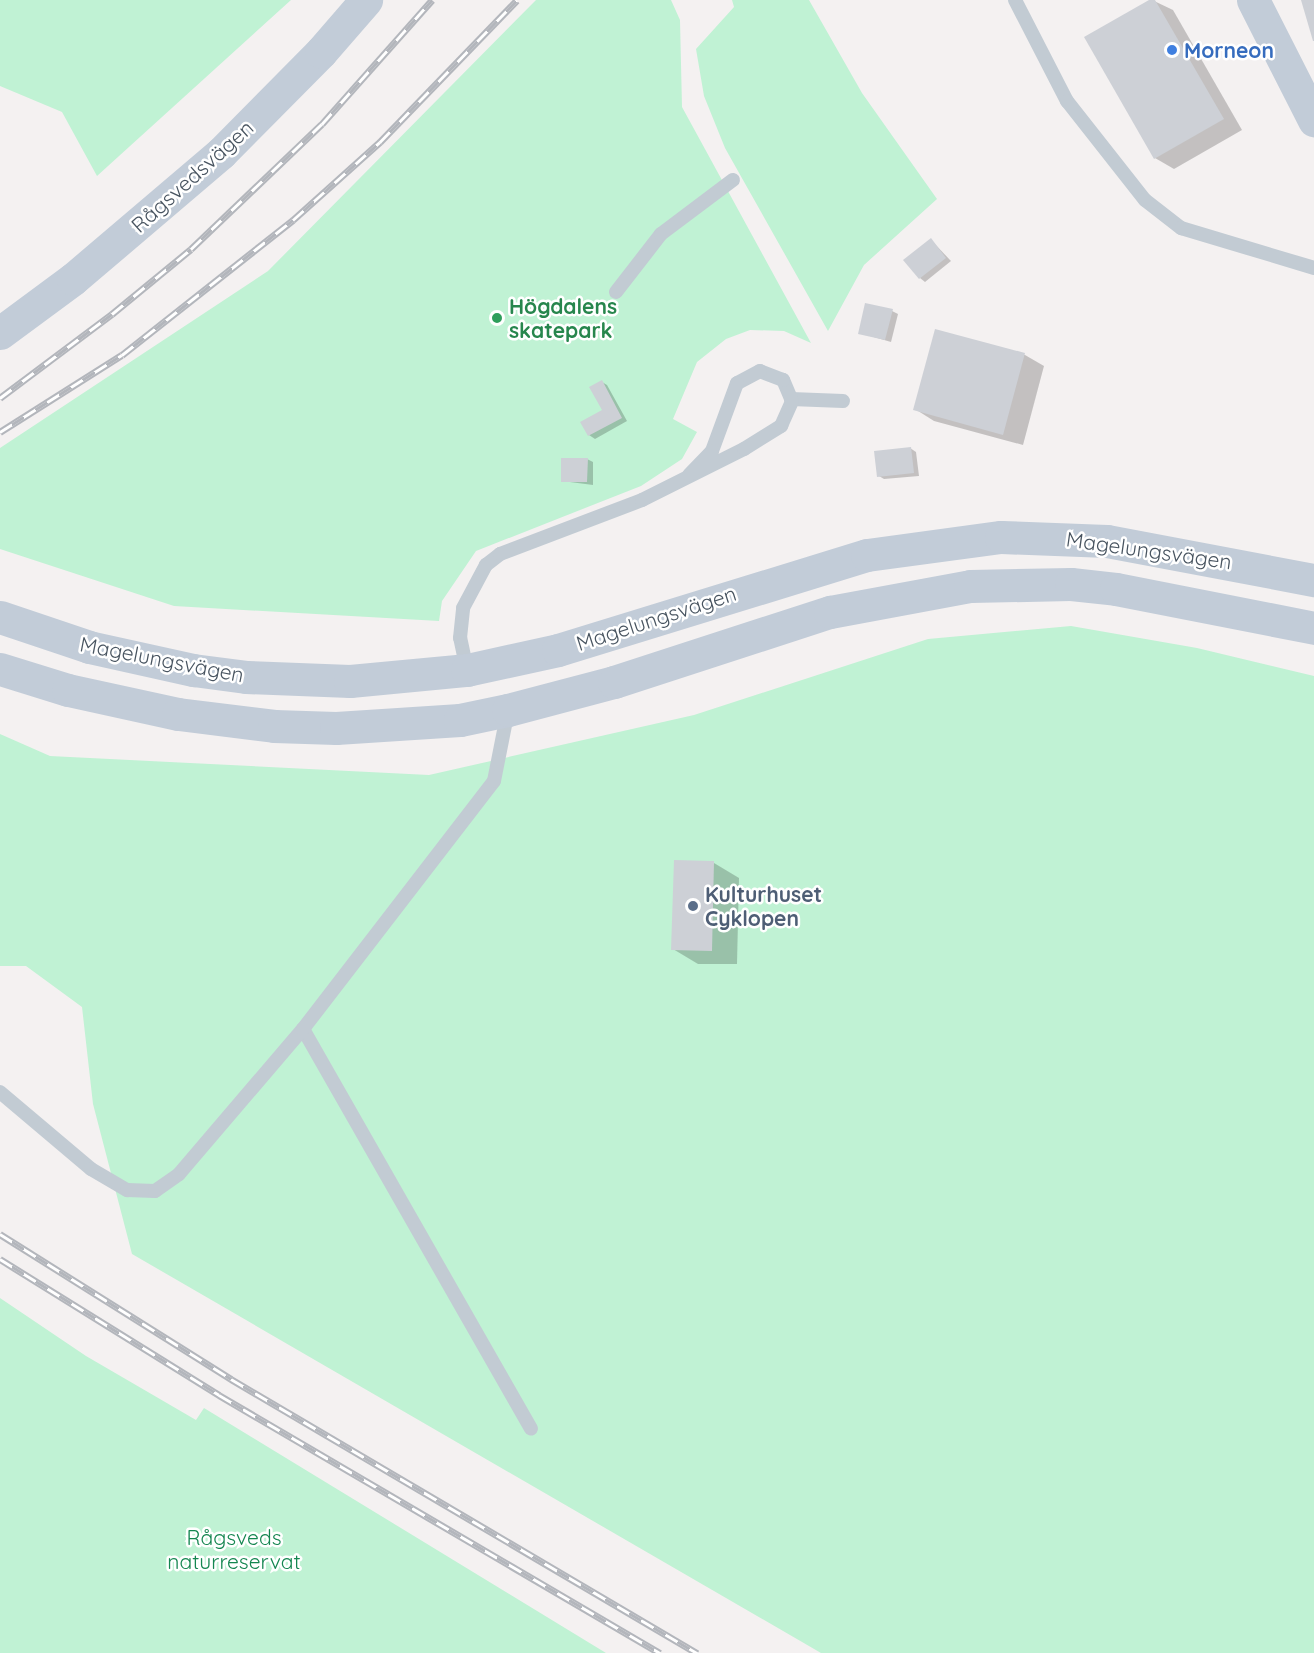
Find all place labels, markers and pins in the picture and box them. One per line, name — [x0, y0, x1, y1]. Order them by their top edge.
place label: Morneon — [1184, 37, 1274, 63]
marker: Morneon — [1165, 43, 1179, 57]
place label: Högdalens skatepark — [509, 293, 617, 343]
marker: Högdalens skatepark — [490, 311, 504, 325]
place label: Kulturhuset Cyklopen — [705, 881, 822, 931]
marker: Kulturhuset Cyklopen — [686, 899, 700, 913]

